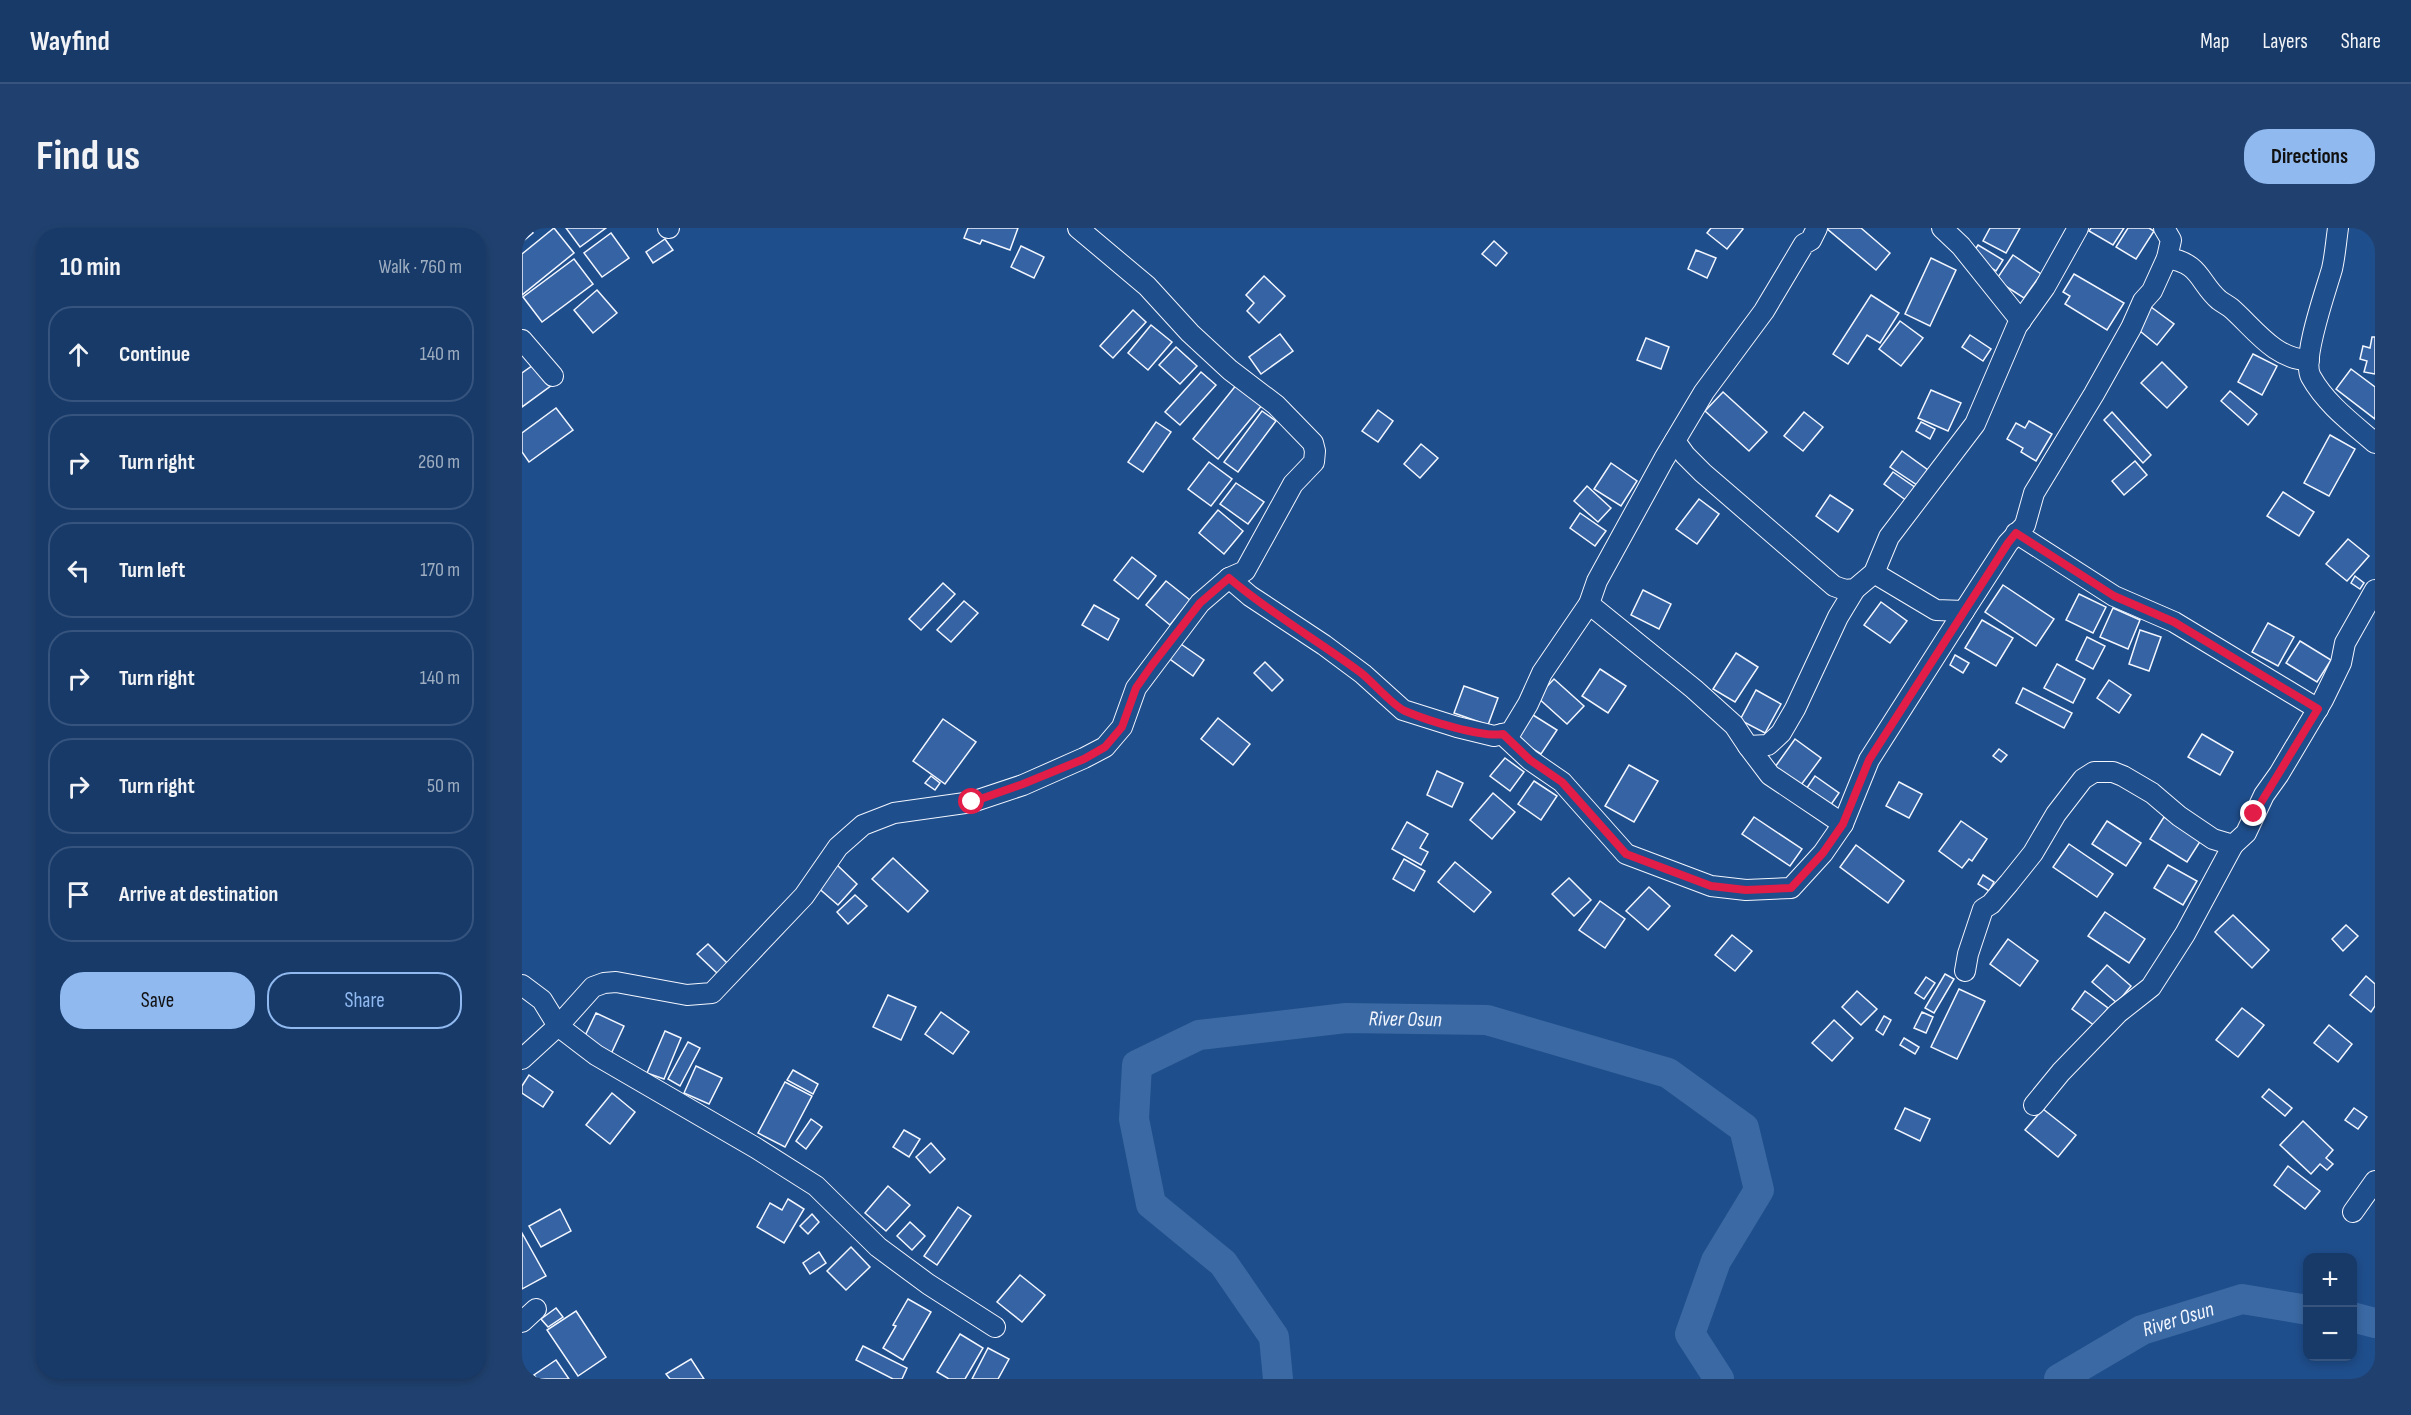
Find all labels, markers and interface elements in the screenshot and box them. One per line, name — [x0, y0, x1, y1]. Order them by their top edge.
text: Wayfind — [30, 25, 110, 58]
text: Map — [2200, 29, 2229, 54]
text: Layers — [2262, 29, 2308, 54]
text: Share — [2341, 29, 2381, 54]
button: Directions — [2244, 129, 2375, 184]
text: Find us — [36, 131, 140, 182]
text: 10 min — [60, 252, 121, 283]
text: Walk · 760 m — [378, 255, 462, 279]
icon: ahead — [62, 338, 95, 371]
text: Continue — [119, 341, 190, 368]
text: 140 m — [420, 342, 460, 366]
icon: right — [62, 446, 95, 479]
text: Turn right — [119, 449, 195, 476]
text: 260 m — [418, 450, 460, 474]
icon: left — [62, 554, 95, 587]
text: Turn left — [119, 557, 185, 584]
text: 170 m — [420, 558, 460, 582]
icon: right — [62, 662, 95, 695]
text: Turn right — [119, 665, 195, 692]
text: 140 m — [420, 666, 460, 690]
icon: right — [62, 770, 95, 803]
text: Turn right — [119, 773, 195, 800]
text: 50 m — [427, 774, 460, 798]
route start — [958, 788, 984, 814]
route end — [2240, 800, 2266, 826]
icon: arrive — [62, 878, 95, 911]
text: Arrive at destination — [119, 881, 278, 908]
button: Save — [60, 972, 255, 1029]
button: Share — [267, 972, 462, 1029]
water label: River Osun — [1368, 1006, 1442, 1032]
map controls — [2303, 1253, 2357, 1361]
button: + — [2303, 1253, 2357, 1307]
water label: River Osun — [2139, 1296, 2217, 1342]
button: − — [2303, 1307, 2357, 1361]

